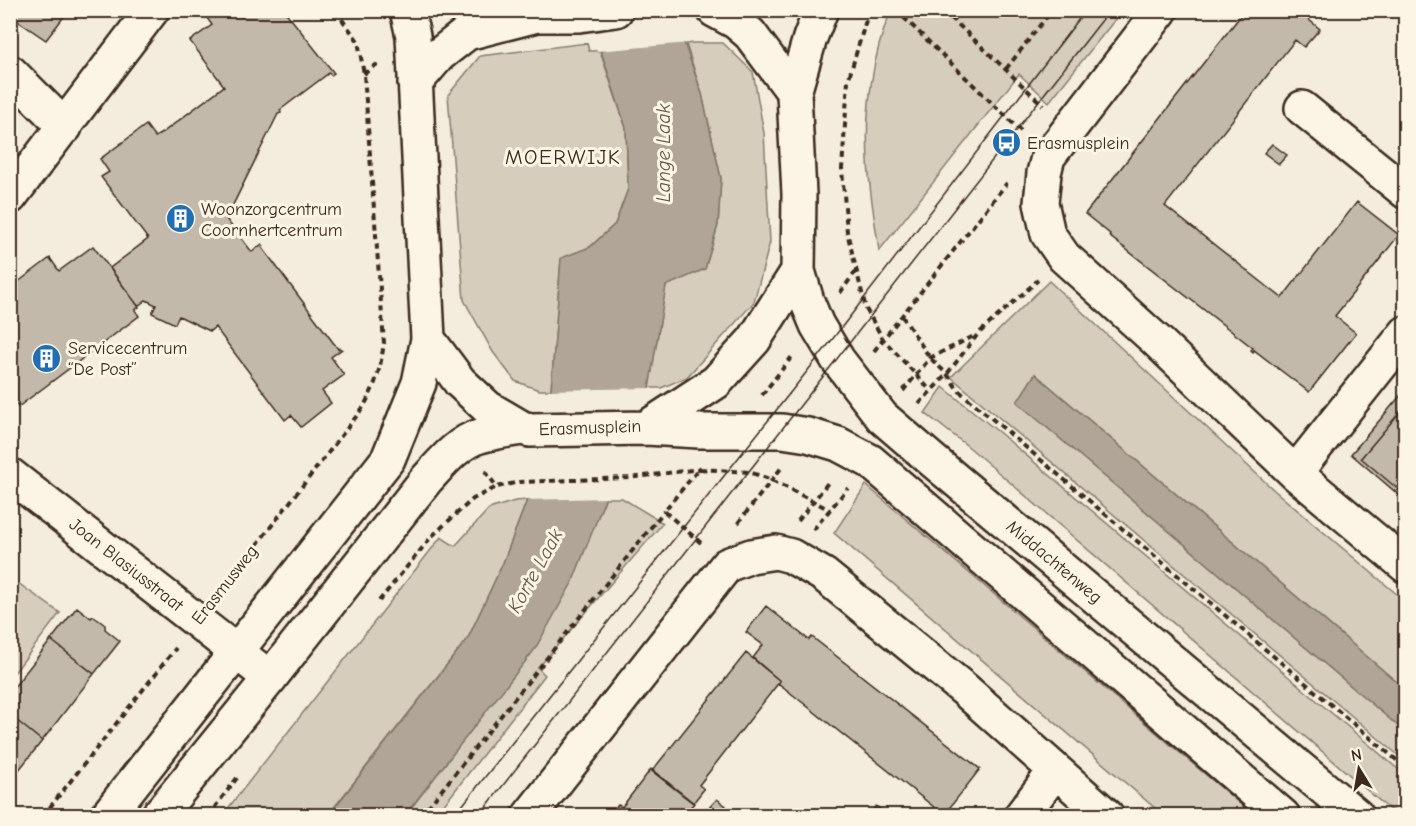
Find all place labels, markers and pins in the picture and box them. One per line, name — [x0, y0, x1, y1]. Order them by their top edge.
bus stop icon: Erasmusplein — [990, 127, 1022, 159]
place label: Erasmusplein — [1027, 133, 1130, 154]
place label: Woonzorgcentrum Coornhertcentrum — [201, 199, 343, 241]
building icon: Woonzorgcentrum Coornhertcentrum — [164, 203, 196, 235]
place label: Servicecentrum “De Post” — [68, 338, 187, 380]
building icon: Servicecentrum “De Post” — [31, 342, 63, 374]

